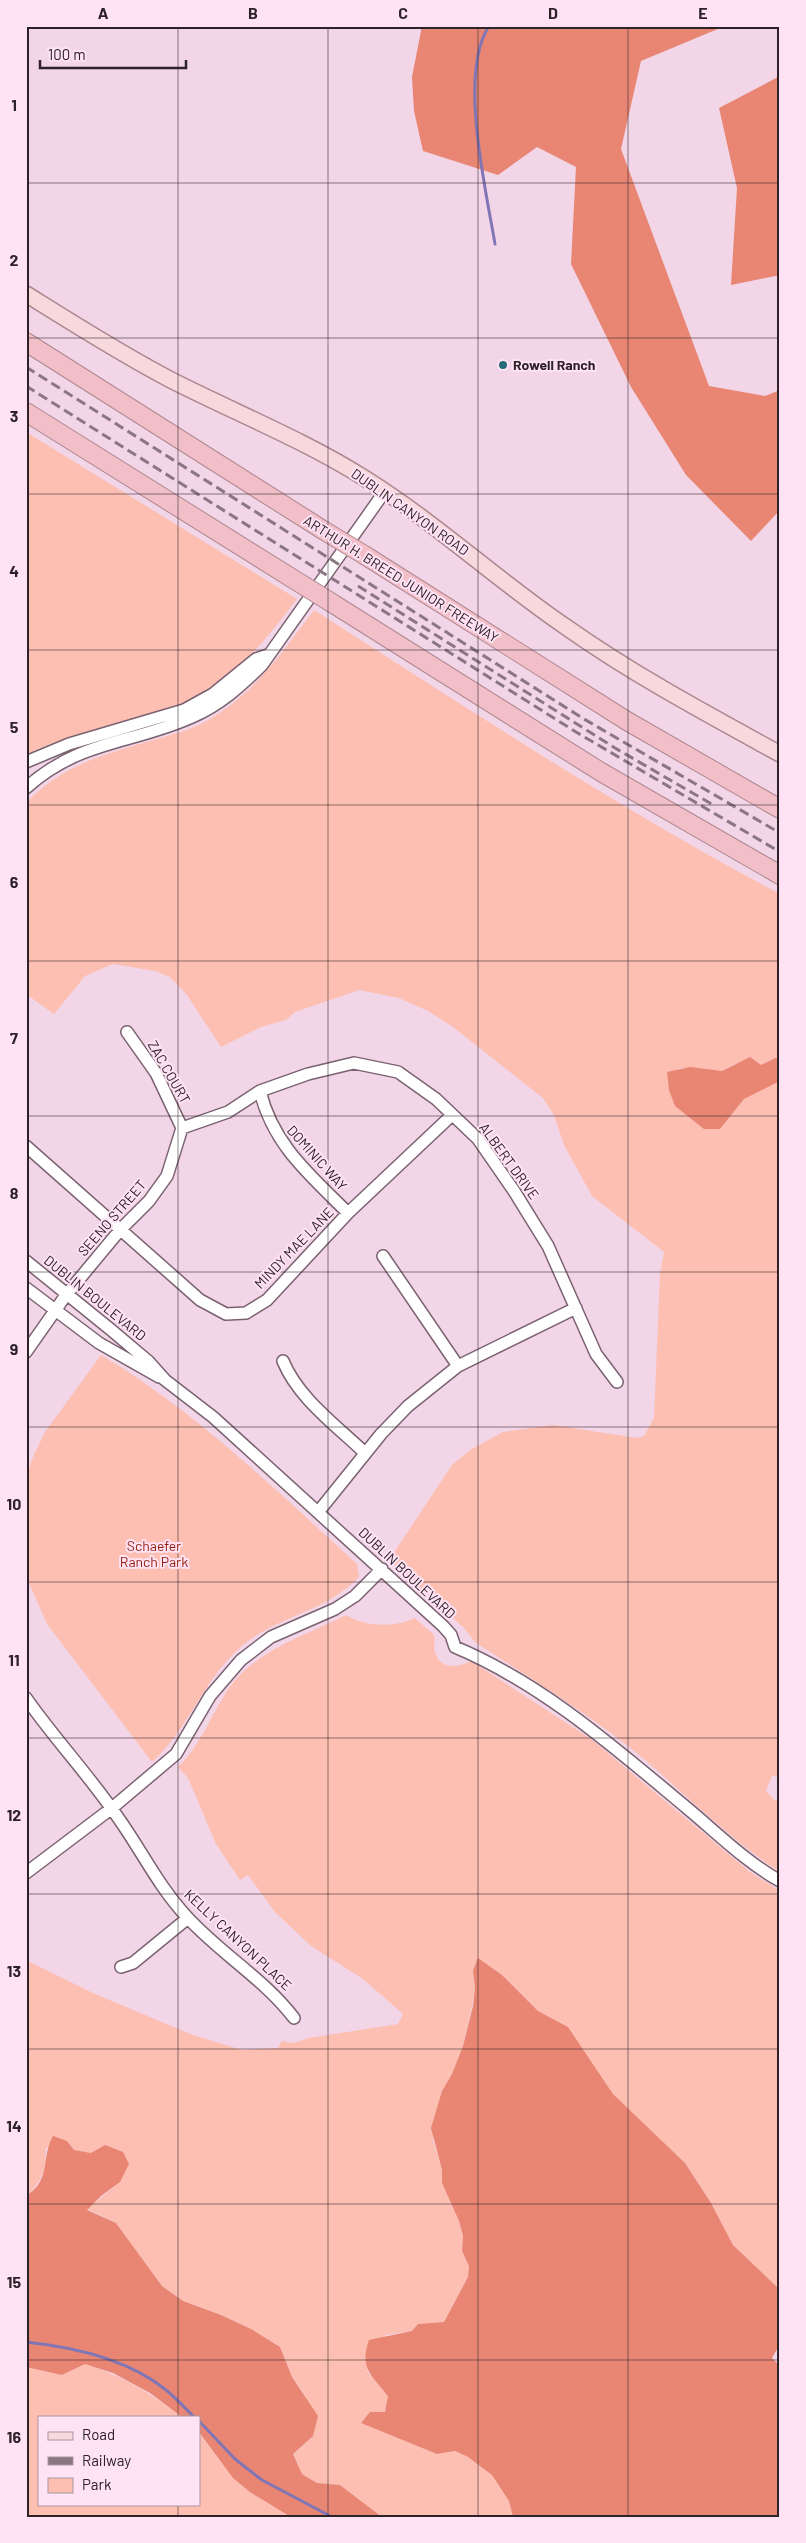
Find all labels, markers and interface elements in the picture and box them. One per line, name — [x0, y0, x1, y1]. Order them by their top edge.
text: A — [98, 3, 109, 22]
text: B — [248, 3, 258, 22]
text: C — [398, 3, 408, 22]
text: D — [548, 3, 558, 22]
text: E — [698, 3, 708, 22]
scale bar — [40, 38, 186, 70]
text: 100 m — [48, 45, 86, 63]
text: 1 — [11, 95, 17, 114]
text: 2 — [10, 250, 19, 269]
place label: Rowell Ranch — [513, 356, 595, 373]
marker: Rowell Ranch — [497, 359, 509, 371]
text: 3 — [10, 406, 18, 425]
street label: DUBLIN CANYON ROAD — [348, 465, 472, 559]
street label: ARTHUR H. BREED JUNIOR FREEWAY — [301, 511, 502, 646]
text: 4 — [9, 561, 19, 580]
text: 5 — [10, 717, 19, 736]
text: 6 — [10, 872, 19, 891]
text: 7 — [10, 1028, 18, 1047]
street label: ZAC COURT — [145, 1037, 194, 1106]
street label: ALBERT DRIVE — [476, 1119, 543, 1202]
street label: DOMINIC WAY — [284, 1122, 351, 1194]
street label: SEENO STREET — [74, 1176, 149, 1259]
text: 8 — [10, 1183, 19, 1202]
street label: MINDY MAE LANE — [250, 1203, 337, 1292]
street label: DUBLIN BOULEVARD — [41, 1251, 150, 1344]
text: 9 — [10, 1339, 18, 1358]
text: 10 — [7, 1494, 21, 1513]
street label: DUBLIN BOULEVARD — [355, 1523, 459, 1622]
park label: Schaefer Ranch Park — [120, 1537, 188, 1570]
text: 11 — [8, 1650, 20, 1669]
text: 12 — [7, 1805, 21, 1824]
street label: KELLY CANYON PLACE — [181, 1886, 296, 1994]
text: 13 — [7, 1961, 21, 1980]
text: 14 — [6, 2116, 22, 2135]
text: 15 — [7, 2272, 22, 2291]
legend — [38, 2416, 200, 2506]
text: Road — [82, 2425, 115, 2443]
text: 16 — [7, 2427, 22, 2446]
text: Railway — [82, 2451, 131, 2469]
text: Park — [82, 2475, 112, 2493]

